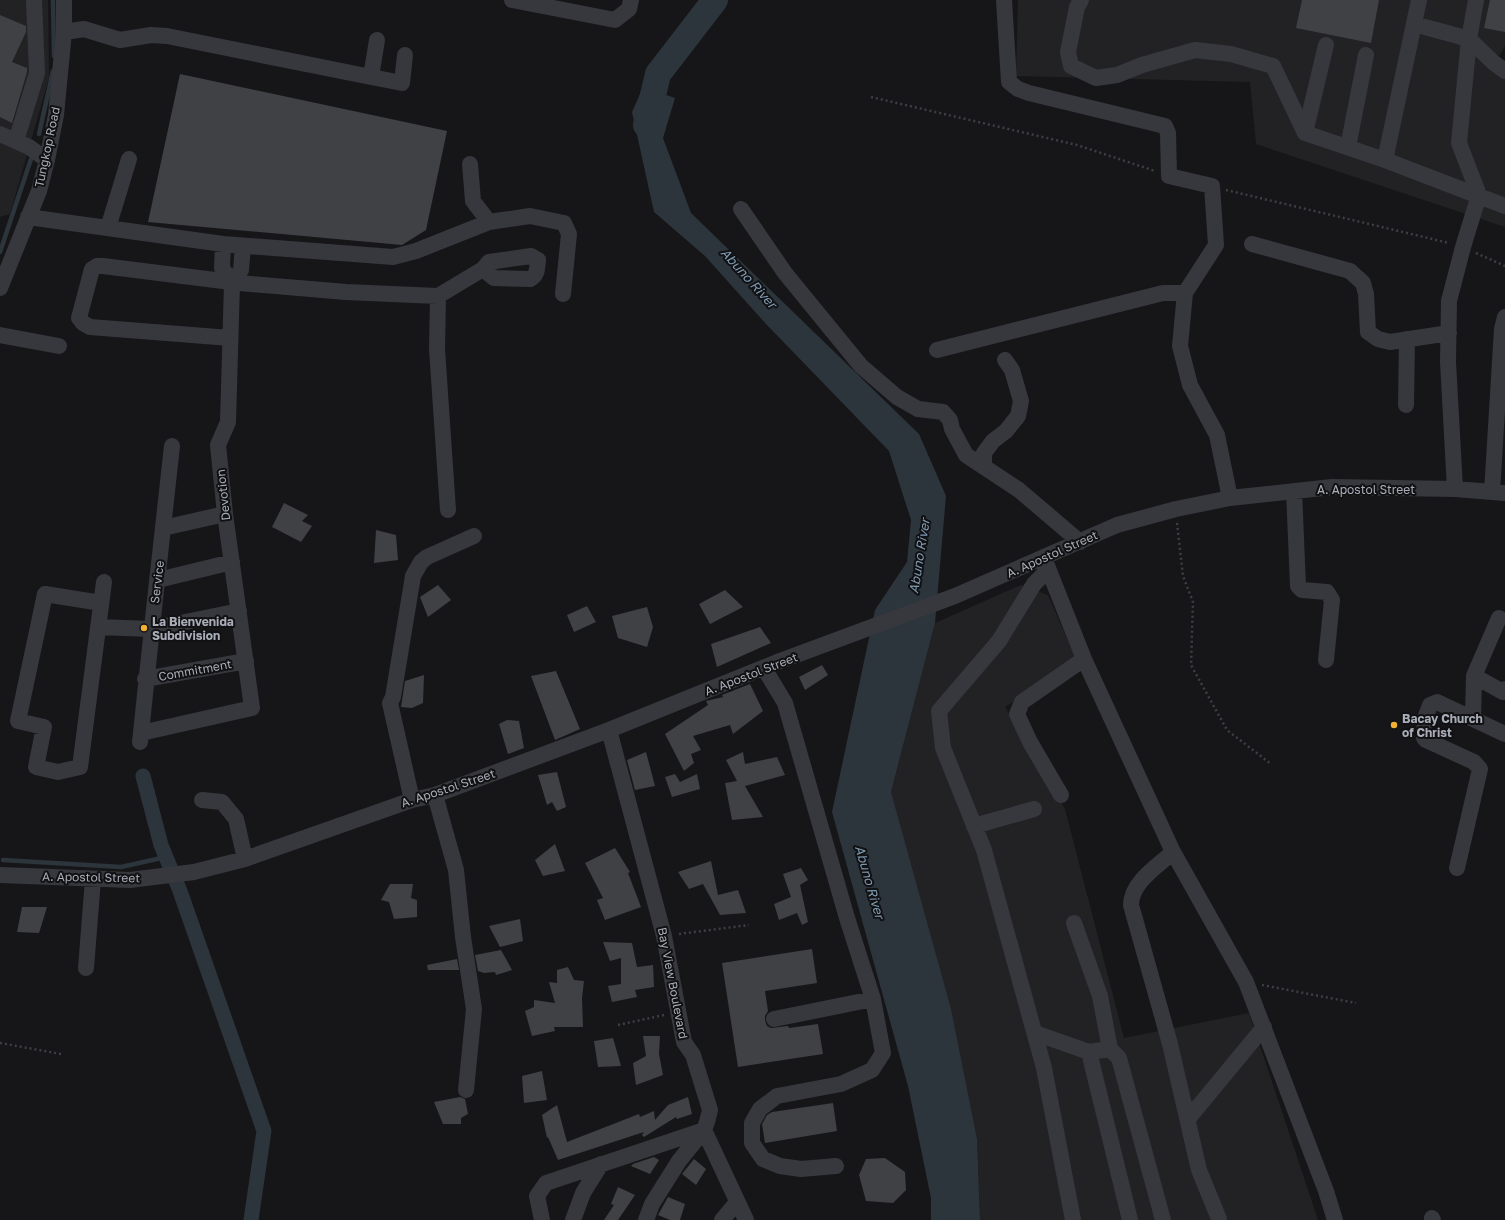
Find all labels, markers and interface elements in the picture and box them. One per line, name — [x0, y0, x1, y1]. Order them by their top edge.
street label: Tungkop Road — [31, 105, 63, 189]
water label: Abuno River — [718, 245, 782, 313]
street label: Devotion — [213, 469, 233, 521]
street label: A. Apostol Street — [1317, 482, 1415, 497]
water label: Abuno River — [905, 516, 933, 595]
street label: A. Apostol Street — [1004, 527, 1100, 581]
street label: Service — [147, 560, 167, 604]
place label: La Bienvenida Subdivision — [152, 614, 234, 643]
marker: La Bienvenida Subdivision — [139, 623, 149, 633]
street label: A. Apostol Street — [703, 649, 800, 699]
street label: Commitment — [157, 656, 233, 684]
place label: Bacay Church of Christ — [1402, 711, 1483, 740]
marker: Bacay Church of Christ — [1389, 720, 1399, 730]
street label: A. Apostol Street — [399, 766, 497, 810]
water label: Abuno River — [852, 843, 889, 922]
street label: A. Apostol Street — [42, 869, 140, 885]
street label: Bay View Boulevard — [655, 926, 691, 1040]

